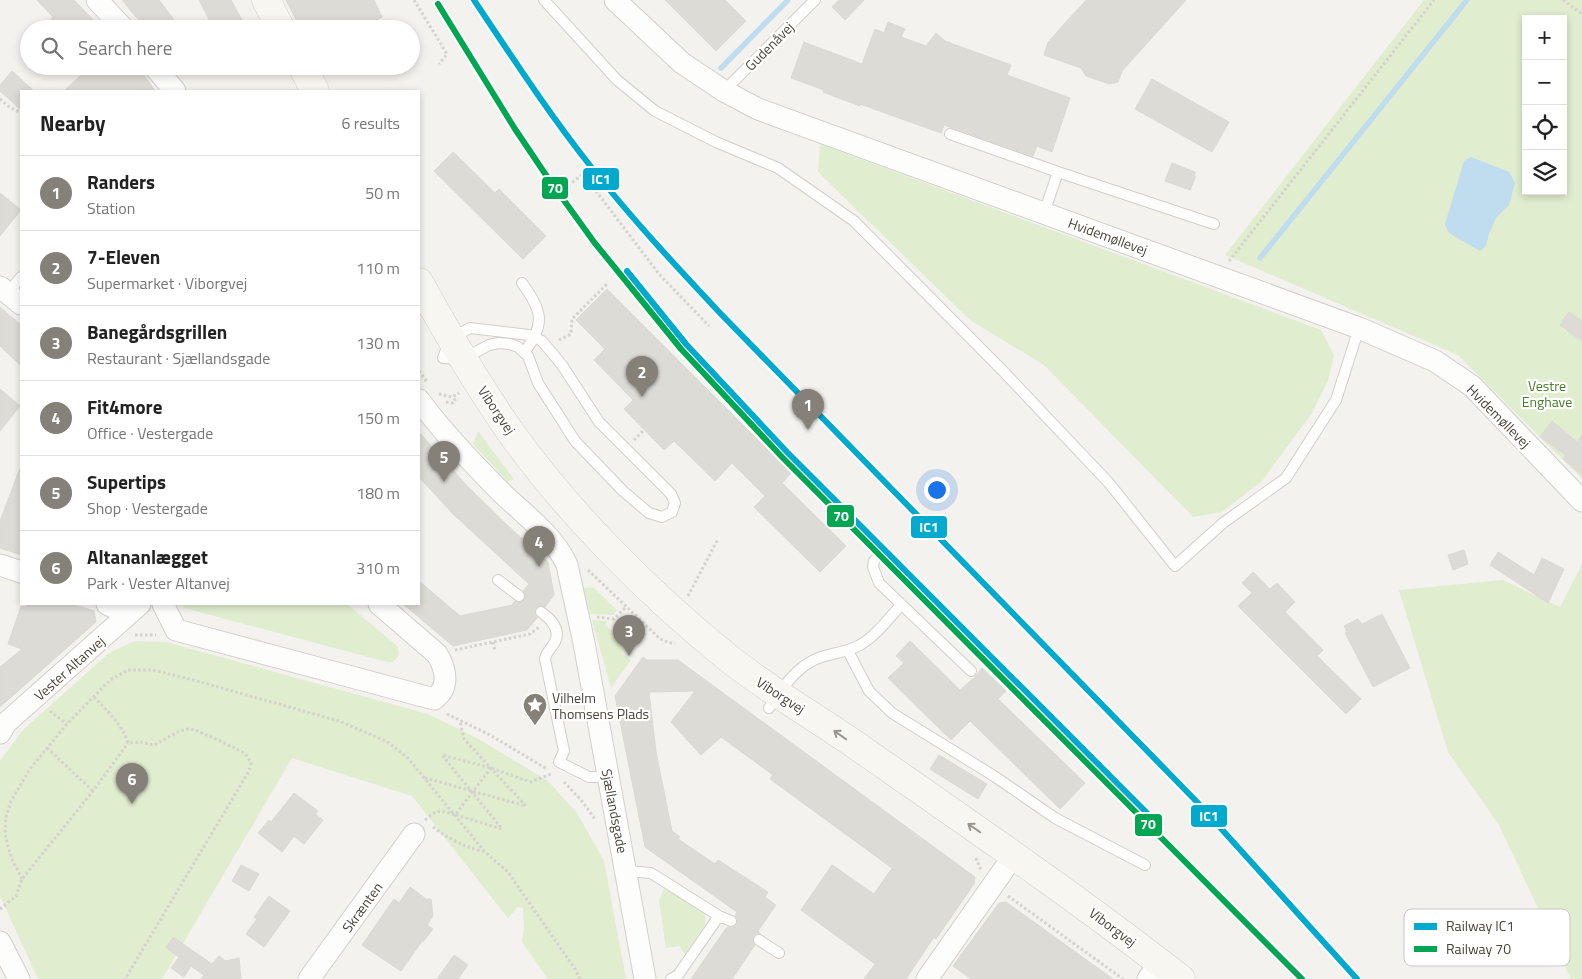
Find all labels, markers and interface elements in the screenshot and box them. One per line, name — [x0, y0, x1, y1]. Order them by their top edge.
map controls — [1522, 15, 1567, 195]
button: + — [1522, 15, 1567, 60]
street label: Gudenåvej — [740, 17, 798, 75]
search box — [20, 20, 420, 75]
text: Search here — [78, 33, 172, 62]
icon: search — [38, 34, 66, 62]
button: − — [1522, 60, 1567, 105]
button: locate — [1522, 105, 1567, 150]
text: Nearby — [40, 107, 105, 139]
text: 6 results — [341, 111, 400, 135]
button: layers — [1522, 150, 1567, 195]
text: Randers — [87, 167, 155, 196]
line badge: IC1 — [582, 167, 620, 191]
text: IC1 — [591, 168, 611, 189]
line badge: 70 — [541, 176, 569, 200]
text: 70 — [547, 177, 563, 198]
text: 1 — [52, 181, 60, 205]
text: 50 m — [365, 181, 400, 205]
text: Station — [87, 196, 135, 220]
street label: Hvidemøllevej — [1065, 212, 1151, 260]
text: 7-Eleven — [87, 242, 160, 271]
text: 2 — [52, 256, 60, 280]
text: 110 m — [356, 256, 400, 280]
text: Supermarket · Viborgvej — [87, 271, 247, 295]
text: Banegårdsgrillen — [87, 317, 227, 346]
text: 3 — [52, 331, 60, 355]
text: 130 m — [356, 331, 400, 355]
text: Restaurant · Sjællandsgade — [87, 346, 270, 370]
pin: 2 — [626, 356, 658, 397]
park label: Vestre Enghave — [1522, 375, 1572, 412]
street label: Hvidemøllevej — [1462, 379, 1536, 453]
street label: Viborgvej — [473, 381, 521, 439]
pin: 1 — [792, 389, 824, 430]
text: Fit4more — [87, 392, 162, 421]
text: 4 — [52, 406, 60, 430]
text: 150 m — [356, 406, 400, 430]
text: Office · Vestergade — [87, 421, 213, 445]
pin: 5 — [428, 441, 460, 482]
text: Supertips — [87, 467, 166, 496]
your location — [924, 477, 950, 503]
text: 5 — [52, 481, 60, 505]
text: 180 m — [356, 481, 400, 505]
text: Shop · Vestergade — [87, 496, 208, 520]
line badge: 70 — [826, 504, 855, 528]
text: 70 — [833, 505, 849, 526]
line badge: IC1 — [910, 515, 948, 539]
text: IC1 — [919, 516, 939, 537]
pin: 4 — [523, 526, 555, 567]
text: Altananlægget — [87, 542, 208, 571]
text: 6 — [52, 556, 60, 580]
text: 310 m — [356, 556, 400, 580]
text: Park · Vester Altanvej — [87, 571, 230, 595]
pin: 3 — [613, 615, 645, 656]
street label: Vester Altanvej — [29, 630, 109, 706]
street label: Viborgvej — [752, 671, 810, 719]
place label: Vilhelm Thomsens Plads — [552, 687, 649, 724]
place icon: Vilhelm Thomsens Plads — [522, 692, 548, 726]
one-way arrow — [834, 730, 848, 740]
pin: 6 — [116, 763, 148, 804]
street label: Sjællandsgade — [597, 767, 633, 855]
line badge: IC1 — [1190, 804, 1228, 828]
text: IC1 — [1199, 805, 1219, 826]
line badge: 70 — [1134, 813, 1163, 837]
text: 70 — [1140, 813, 1156, 834]
one-way arrow — [967, 823, 981, 833]
street label: Skrænten — [337, 878, 387, 936]
street label: Viborgvej — [1085, 902, 1141, 952]
legend — [1404, 909, 1570, 966]
text: Railway IC1 — [1446, 915, 1514, 936]
text: Railway 70 — [1446, 938, 1511, 959]

